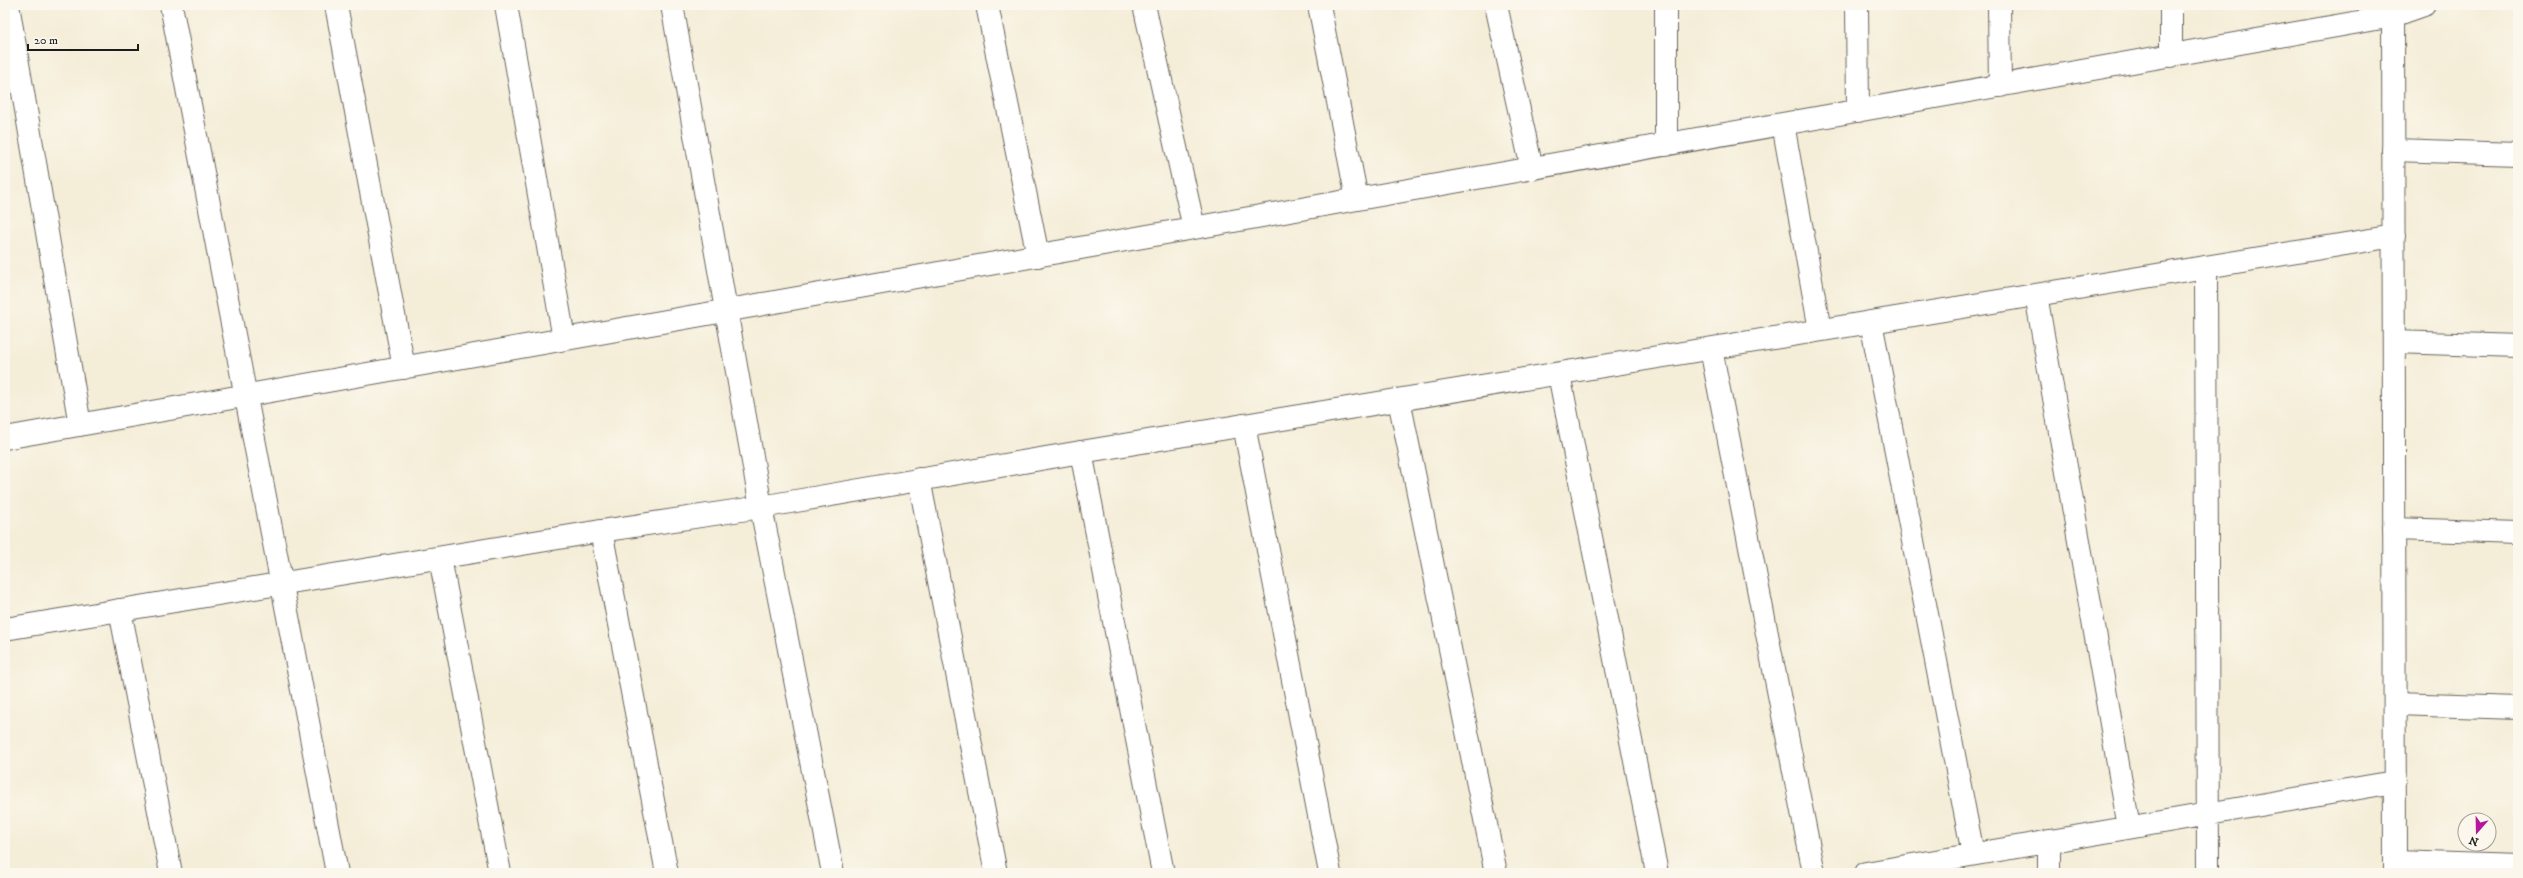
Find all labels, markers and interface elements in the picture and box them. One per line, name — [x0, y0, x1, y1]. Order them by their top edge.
scale bar — [28, 26, 138, 52]
text: 20 m — [34, 33, 58, 48]
north arrow — [2457, 812, 2497, 852]
text: N — [2467, 832, 2481, 849]

